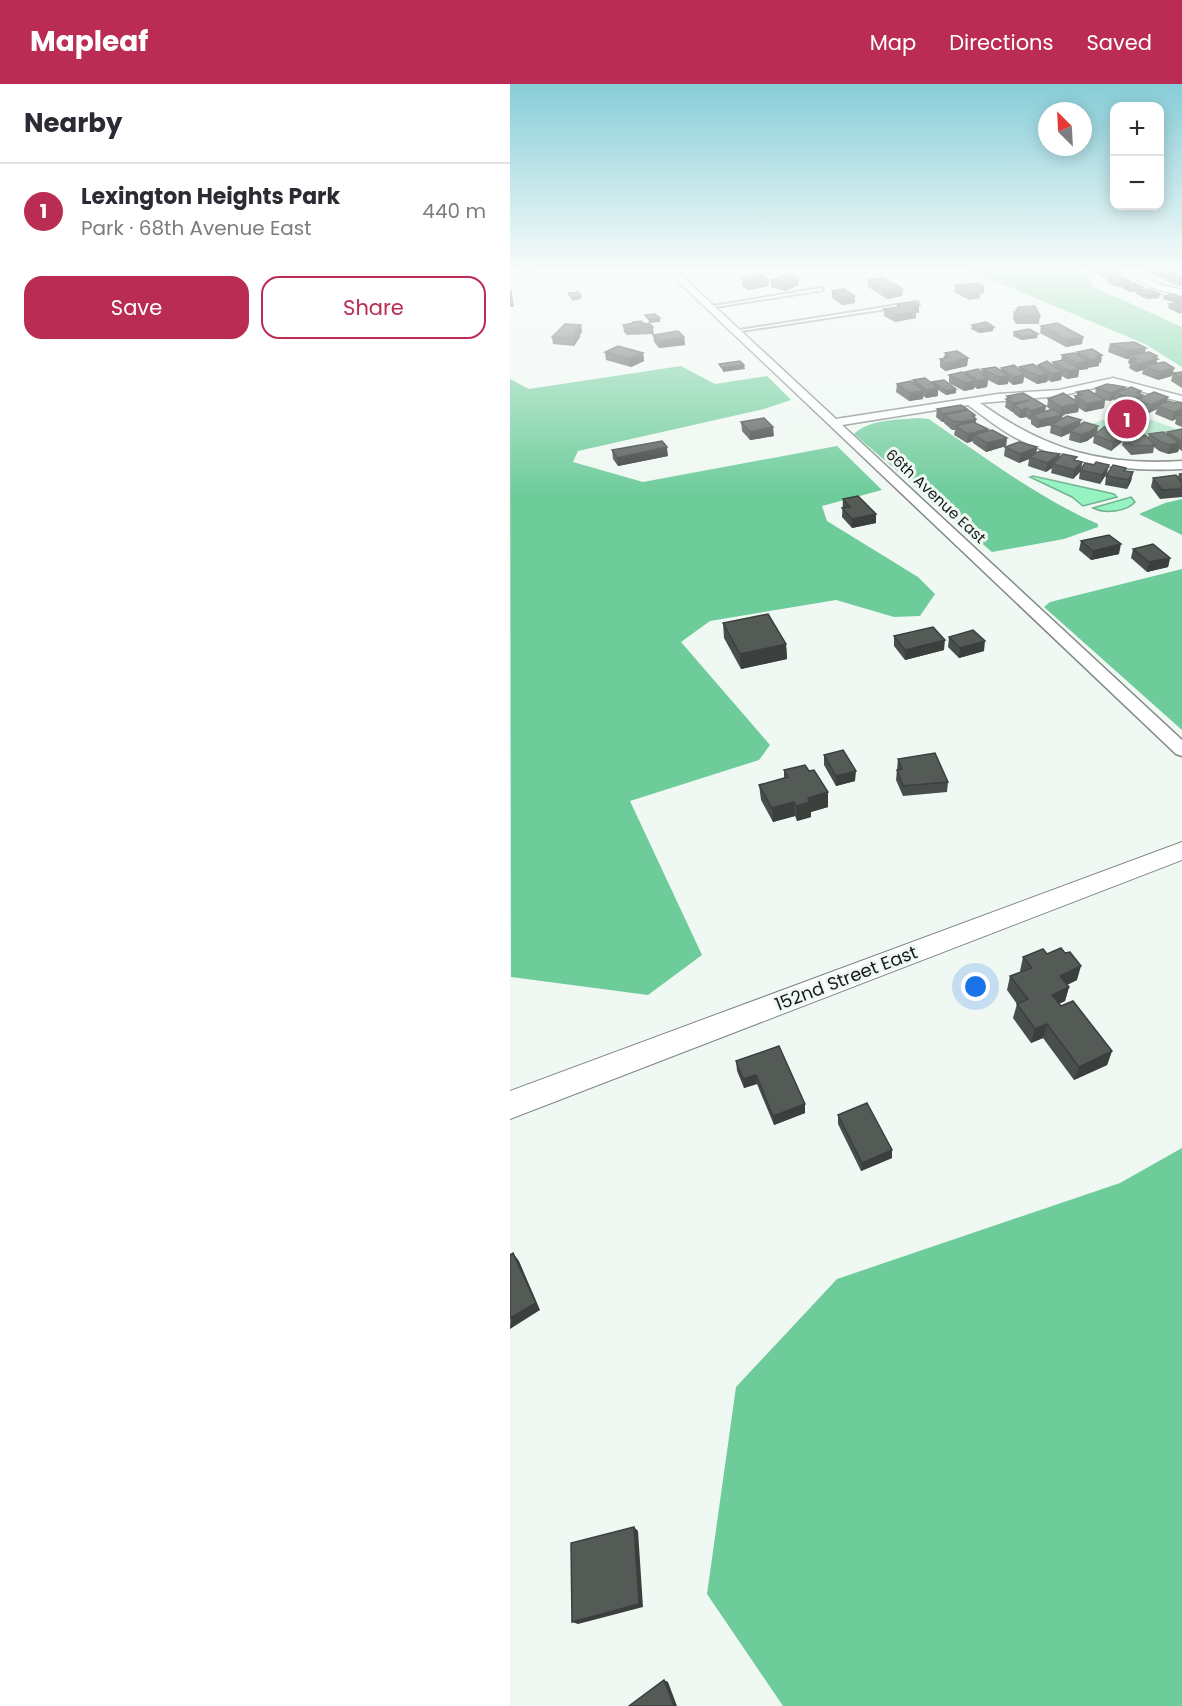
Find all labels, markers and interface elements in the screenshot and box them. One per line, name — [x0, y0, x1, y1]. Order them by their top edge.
text: Mapleaf — [30, 22, 148, 61]
text: Map — [870, 28, 916, 57]
text: Directions — [949, 28, 1053, 57]
text: Saved — [1086, 28, 1152, 57]
north arrow — [1038, 102, 1092, 156]
map controls — [1110, 102, 1164, 210]
button: + — [1110, 102, 1164, 156]
text: Nearby — [24, 105, 122, 141]
button: − — [1110, 156, 1164, 210]
text: Lexington Heights Park — [81, 181, 340, 212]
text: 1 — [40, 197, 47, 225]
text: 440 m — [422, 197, 486, 225]
text: Park · 68th Avenue East — [81, 214, 311, 242]
button: Save — [24, 276, 249, 339]
button: Share — [261, 276, 486, 339]
pin: 1 — [1108, 396, 1146, 442]
street label: 66th Avenue East — [881, 444, 991, 548]
street label: 152nd Street East — [771, 939, 921, 1017]
your location — [961, 972, 990, 1001]

